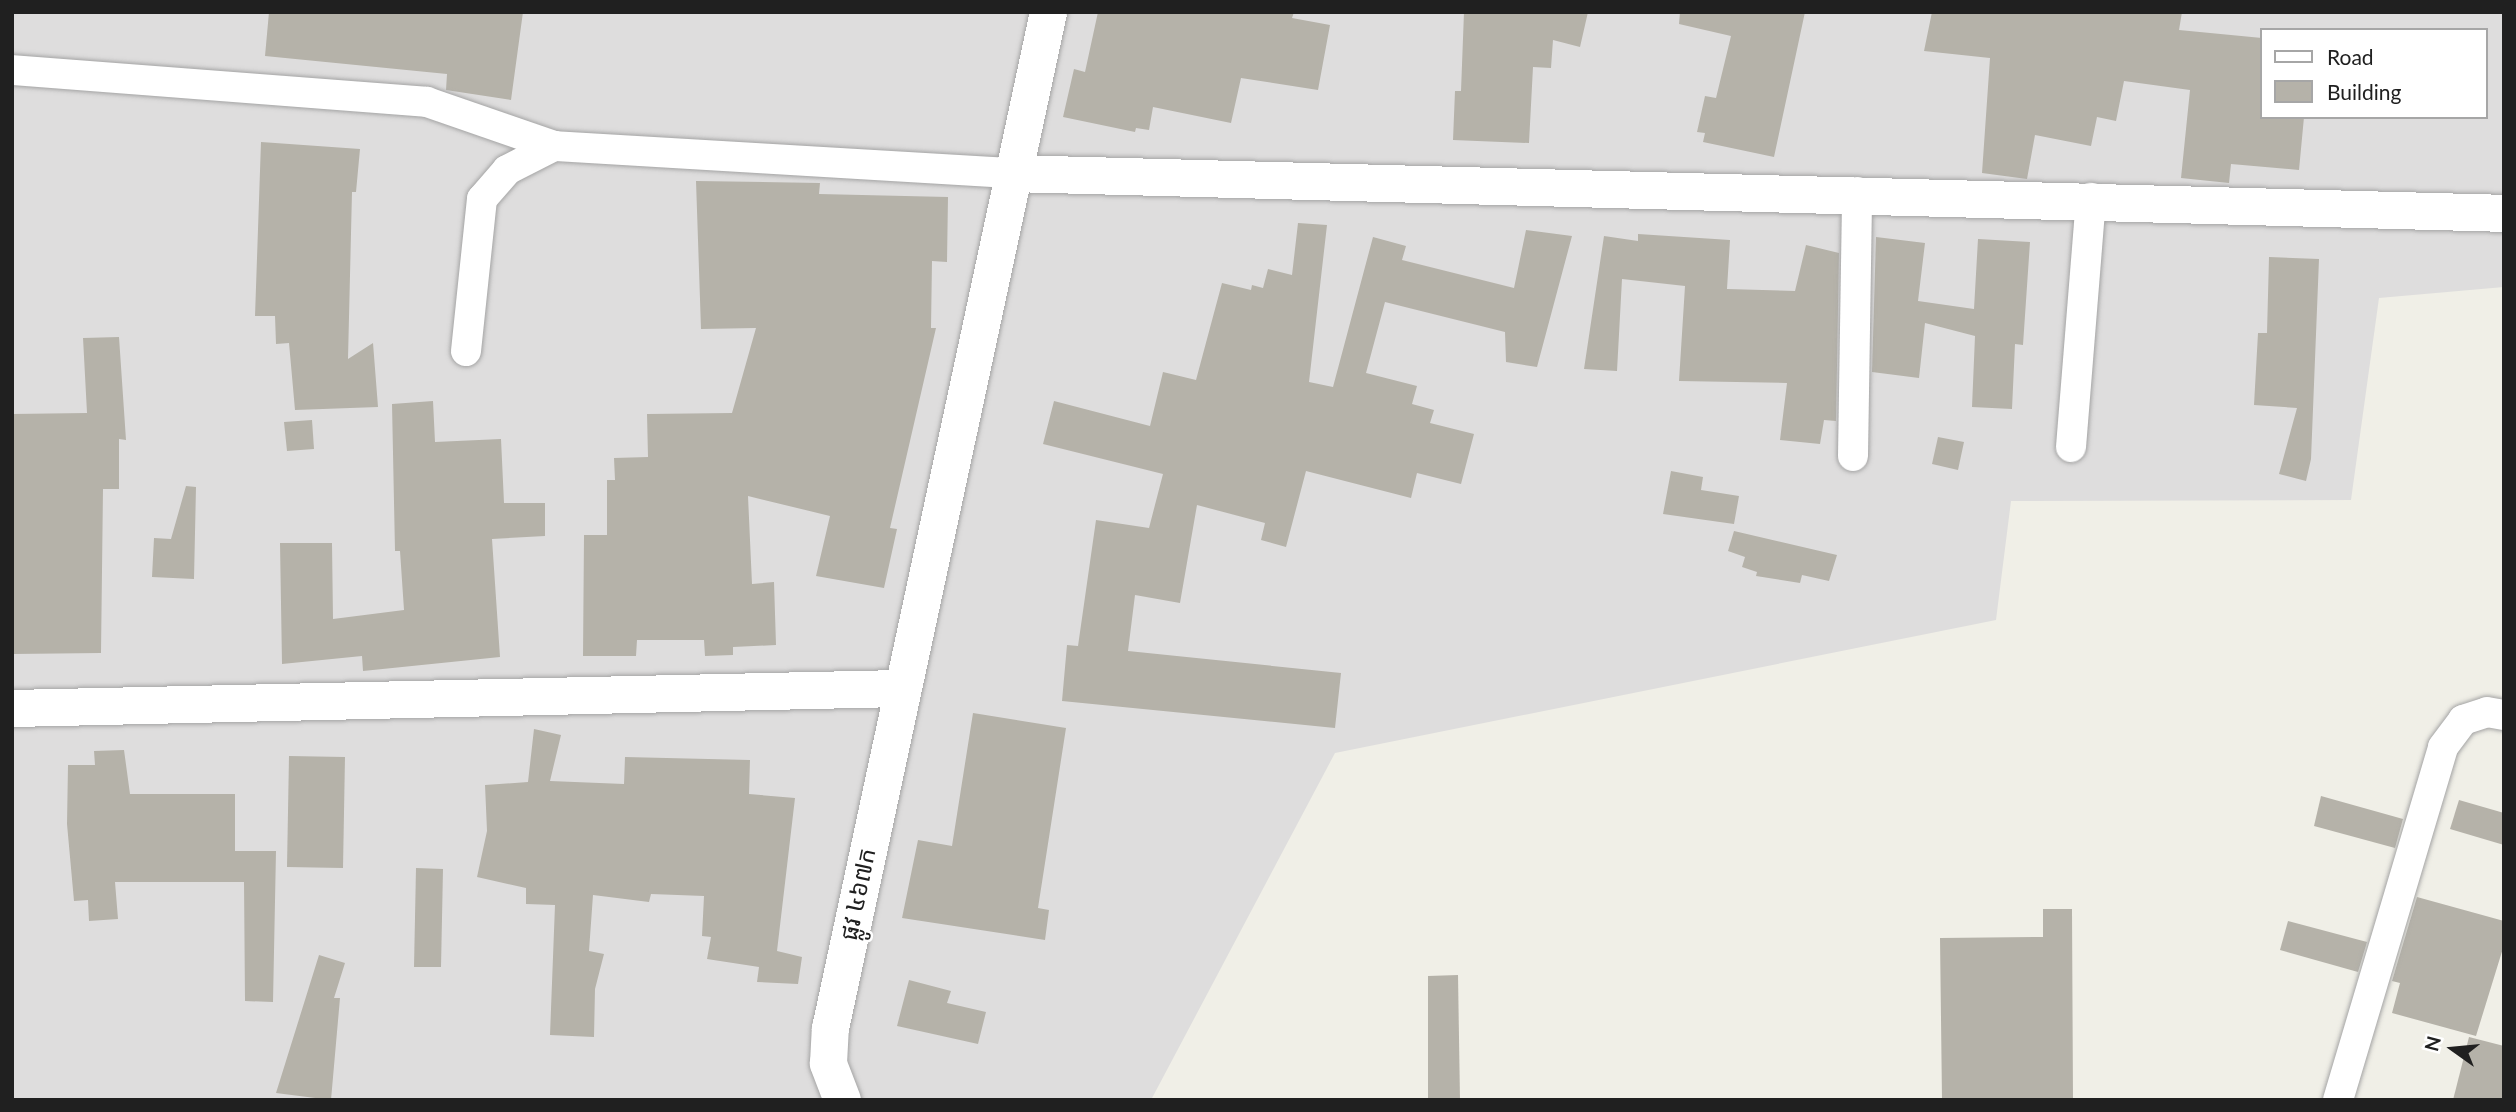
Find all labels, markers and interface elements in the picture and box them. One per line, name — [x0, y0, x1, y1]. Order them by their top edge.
legend — [2260, 28, 2488, 119]
text: Road — [2327, 44, 2374, 69]
text: Building — [2327, 79, 2402, 104]
street label: ផ្លូវ ៤៦៧ក — [833, 845, 881, 943]
north arrow — [2418, 1014, 2488, 1084]
text: N — [2419, 1033, 2445, 1053]

